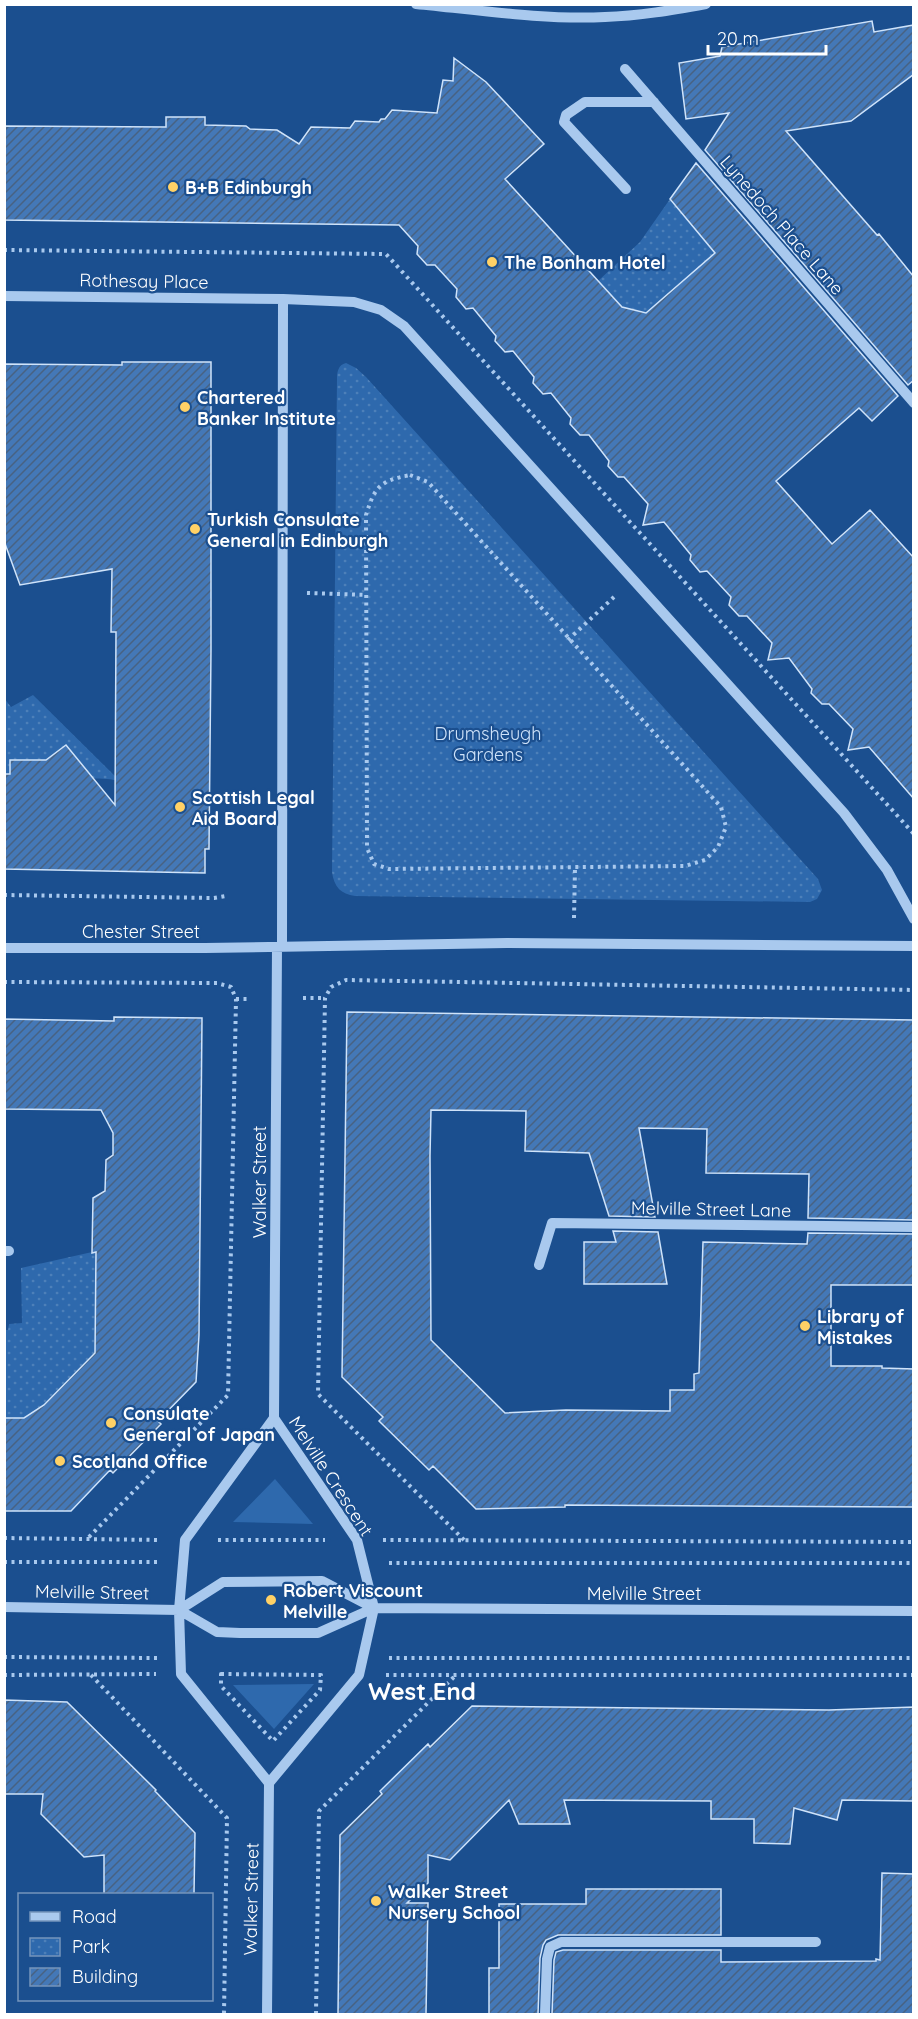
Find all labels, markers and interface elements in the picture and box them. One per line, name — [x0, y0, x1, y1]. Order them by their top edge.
scale bar — [708, 18, 826, 56]
text: 20 m — [717, 27, 759, 50]
street label: Lynedoch Place Lane — [715, 150, 849, 300]
place label: B+B Edinburgh — [185, 176, 312, 199]
marker: B+B Edinburgh — [166, 180, 180, 194]
place label: The Bonham Hotel — [504, 251, 666, 274]
marker: The Bonham Hotel — [485, 255, 499, 269]
street label: Rothesay Place — [79, 268, 209, 294]
place label: Chartered Banker Institute — [197, 386, 336, 430]
marker: Chartered Banker Institute — [178, 400, 192, 414]
place label: Turkish Consulate General in Edinburgh — [207, 508, 388, 552]
marker: Turkish Consulate General in Edinburgh — [188, 522, 202, 536]
park label: Drumsheugh Gardens — [435, 722, 541, 766]
place label: Scottish Legal Aid Board — [192, 786, 315, 830]
marker: Scottish Legal Aid Board — [173, 800, 187, 814]
street label: Chester Street — [82, 920, 200, 943]
street label: Walker Street — [248, 1126, 271, 1238]
street label: Melville Street Lane — [631, 1196, 791, 1222]
place label: Library of Mistakes — [817, 1305, 904, 1349]
marker: Library of Mistakes — [798, 1319, 812, 1333]
place label: Consulate General of Japan — [123, 1402, 275, 1446]
street label: Melville Crescent — [284, 1412, 378, 1540]
marker: Consulate General of Japan — [104, 1416, 118, 1430]
place label: Scotland Office — [72, 1450, 208, 1473]
marker: Scotland Office — [53, 1454, 67, 1468]
place label: Robert Viscount Melville — [283, 1579, 423, 1623]
street label: Melville Street — [35, 1580, 149, 1604]
street label: Melville Street — [587, 1582, 701, 1605]
marker: Robert Viscount Melville — [264, 1593, 278, 1607]
district label: West End — [368, 1676, 476, 1706]
street label: Walker Street — [239, 1842, 263, 1956]
place label: Walker Street Nursery School — [388, 1880, 520, 1924]
legend — [18, 1893, 213, 2001]
marker: Walker Street Nursery School — [369, 1894, 383, 1908]
text: Road — [72, 1905, 117, 1928]
text: Park — [72, 1935, 110, 1958]
text: Building — [72, 1965, 138, 1988]

